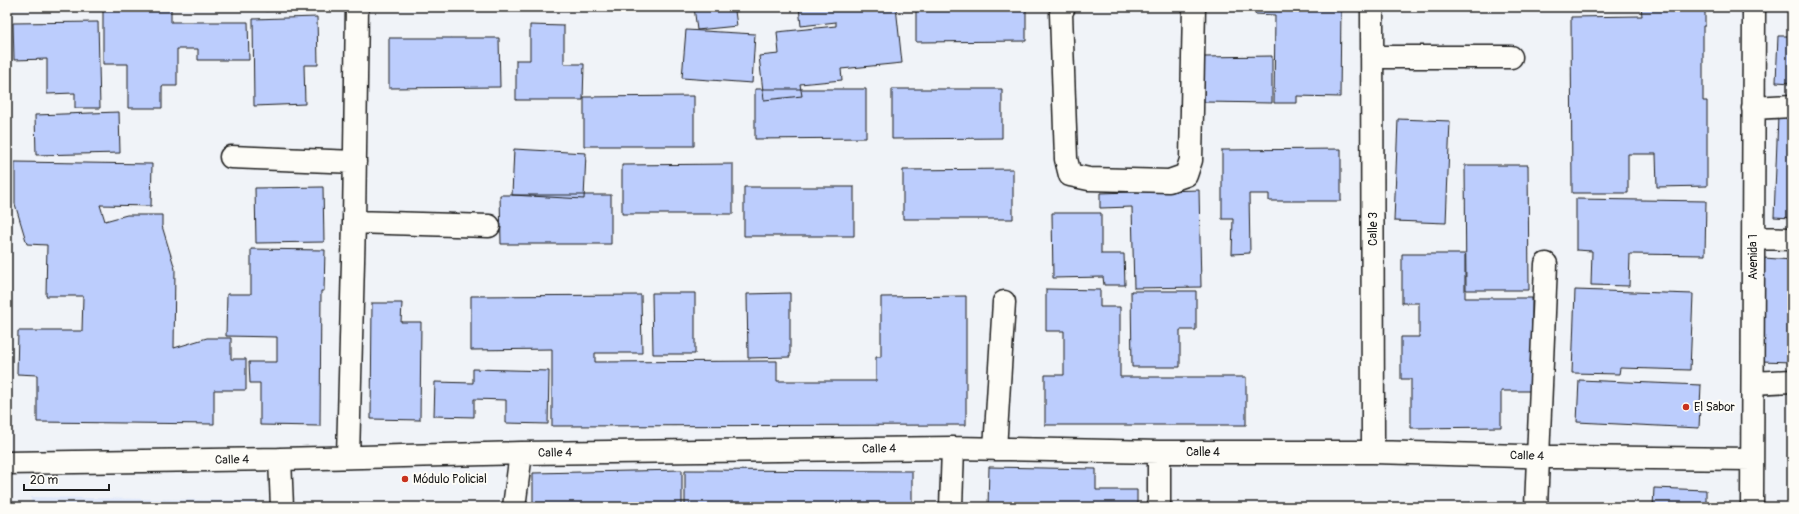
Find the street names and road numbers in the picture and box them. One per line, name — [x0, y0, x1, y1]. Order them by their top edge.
street label: Calle 3 — [1366, 212, 1381, 246]
street label: Avenida 1 — [1746, 234, 1761, 280]
street label: Calle 4 — [862, 441, 896, 457]
street label: Calle 4 — [538, 445, 572, 461]
street label: Calle 4 — [1186, 445, 1220, 460]
street label: Calle 4 — [1510, 448, 1544, 464]
street label: Calle 4 — [215, 452, 249, 468]

